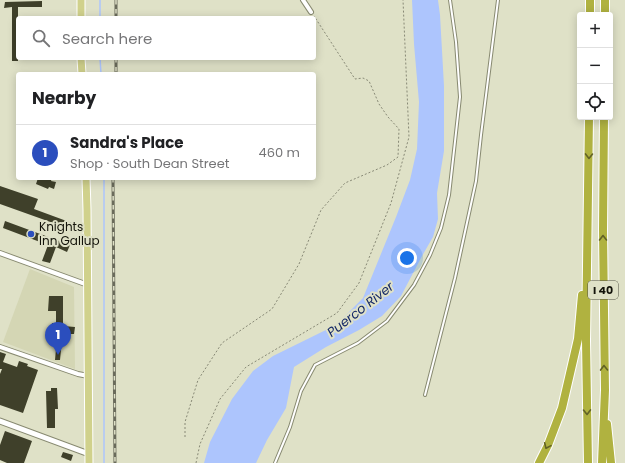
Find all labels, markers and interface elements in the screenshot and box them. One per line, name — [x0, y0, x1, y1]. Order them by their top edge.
map controls — [577, 12, 613, 120]
button: + — [577, 12, 613, 48]
search box — [16, 16, 316, 60]
icon: search — [30, 27, 52, 49]
text: Search here — [62, 28, 152, 49]
button: − — [577, 48, 613, 84]
button: locate — [577, 84, 613, 120]
text: Nearby — [32, 86, 96, 110]
text: Sandra's Place — [70, 132, 183, 153]
text: 1 — [43, 143, 47, 162]
text: 460 m — [259, 143, 300, 162]
one-way arrow — [585, 153, 593, 159]
text: Shop · South Dean Street — [70, 154, 229, 173]
place label: Knights Inn Gallup — [39, 218, 100, 249]
marker: Knights Inn Gallup — [26, 229, 36, 239]
one-way arrow — [599, 235, 607, 241]
your location — [397, 248, 417, 268]
water label: Puerco River — [323, 277, 399, 342]
road number: I 40 — [588, 281, 618, 299]
pin: 1 — [45, 322, 71, 355]
one-way arrow — [600, 365, 608, 371]
one-way arrow — [583, 409, 591, 415]
one-way arrow — [544, 442, 552, 450]

